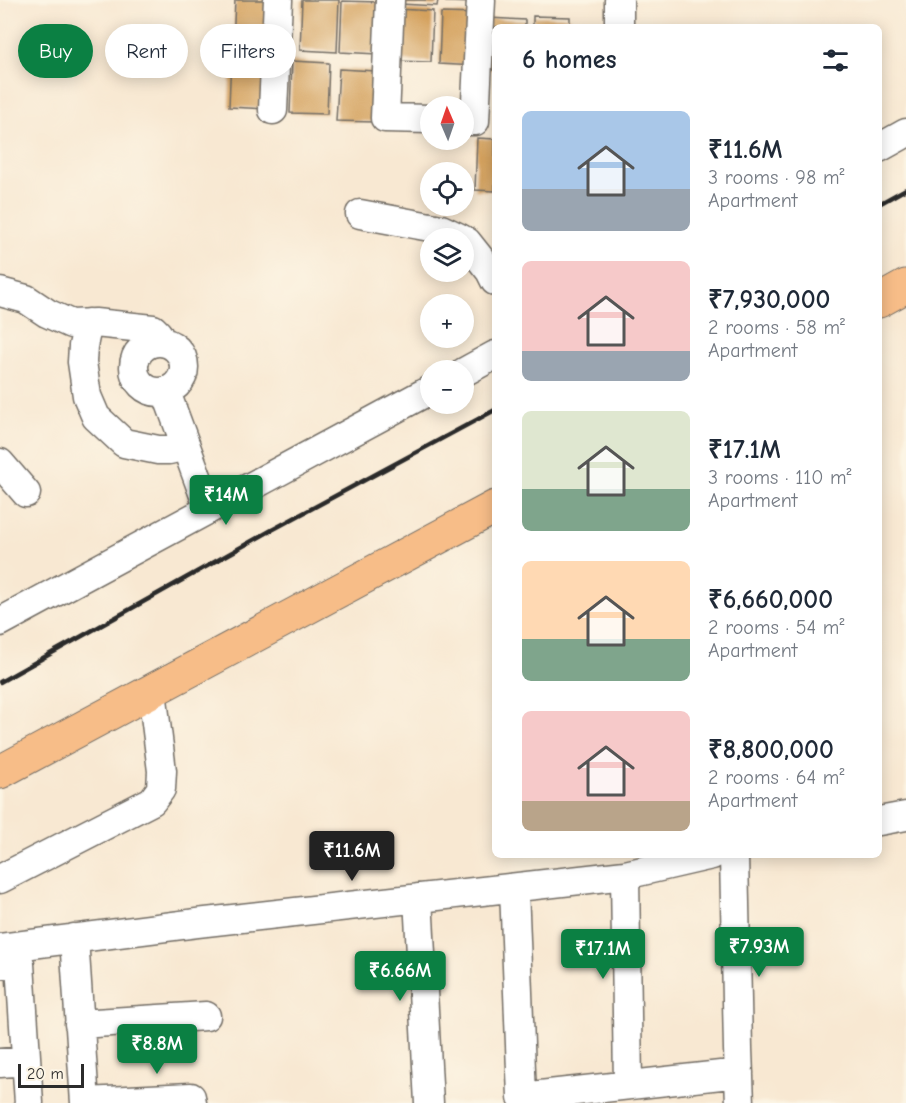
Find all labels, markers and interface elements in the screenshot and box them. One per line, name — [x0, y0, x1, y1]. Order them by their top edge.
chip: Buy — [18, 24, 93, 78]
chip: Rent — [105, 24, 188, 78]
chip: Filters — [200, 24, 296, 78]
icon: filters — [819, 44, 852, 77]
text: 6 homes — [522, 45, 617, 75]
north arrow — [420, 96, 474, 150]
map controls — [420, 96, 474, 414]
icon: home — [570, 135, 642, 207]
text: ₹11.6M — [708, 135, 783, 165]
button: locate — [420, 162, 474, 216]
text: 3 rooms · 98 m² — [708, 166, 844, 189]
text: Apartment — [708, 189, 798, 212]
button: layers — [420, 228, 474, 282]
icon: home — [570, 285, 642, 357]
text: ₹7,930,000 — [708, 285, 830, 315]
button: + — [420, 294, 474, 348]
text: 2 rooms · 58 m² — [708, 316, 845, 339]
text: Apartment — [708, 339, 798, 362]
button: − — [420, 360, 474, 414]
icon: home — [570, 435, 642, 507]
text: ₹17.1M — [708, 435, 781, 465]
text: 3 rooms · 110 m² — [708, 466, 852, 489]
pin: ₹14M — [190, 475, 262, 526]
text: ₹14M — [204, 483, 248, 506]
text: Apartment — [708, 489, 798, 512]
icon: home — [570, 585, 642, 657]
text: ₹6,660,000 — [708, 585, 833, 615]
text: 2 rooms · 54 m² — [708, 616, 844, 639]
text: Apartment — [708, 639, 798, 662]
icon: home — [570, 735, 642, 807]
text: ₹8,800,000 — [708, 735, 834, 765]
text: 2 rooms · 64 m² — [708, 766, 844, 789]
text: Apartment — [708, 789, 798, 812]
pin: ₹11.6M — [303, 831, 401, 882]
text: ₹11.6M — [323, 839, 381, 862]
pin: ₹7.93M — [710, 927, 808, 978]
pin: ₹17.1M — [554, 929, 652, 980]
text: ₹7.93M — [729, 935, 789, 958]
text: ₹17.1M — [575, 937, 631, 960]
pin: ₹6.66M — [351, 951, 449, 1002]
text: ₹6.66M — [369, 959, 431, 982]
pin: ₹8.8M — [115, 1024, 199, 1075]
text: ₹8.8M — [131, 1032, 183, 1055]
scale bar — [18, 1061, 84, 1088]
text: 20 m — [27, 1065, 64, 1083]

